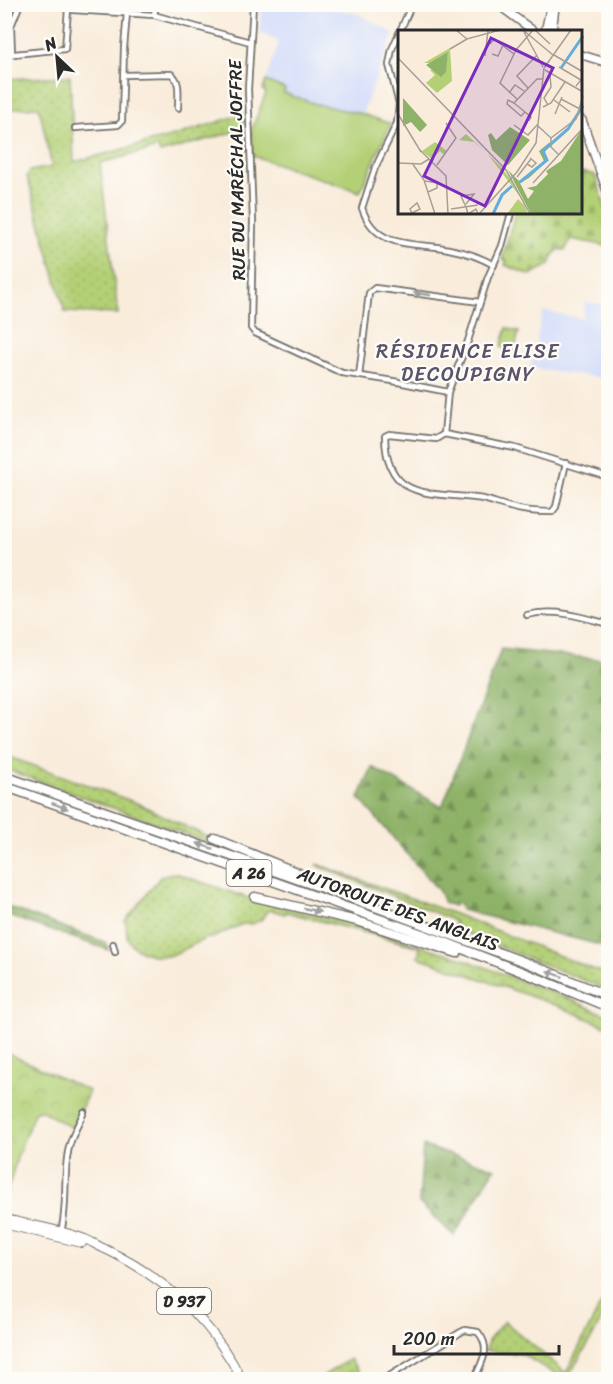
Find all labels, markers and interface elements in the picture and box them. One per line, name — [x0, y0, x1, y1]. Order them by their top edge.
north arrow — [27, 27, 87, 87]
text: N — [38, 28, 63, 60]
inset map — [398, 30, 583, 214]
street label: RUE DU MARÉCHAL JOFFRE — [219, 58, 255, 281]
one-way arrow — [412, 290, 431, 299]
district label: RÉSIDENCE ELISE DECOUPIGNY — [376, 334, 560, 392]
one-way arrow — [51, 801, 69, 811]
one-way arrow — [196, 841, 214, 851]
street label: AUTOROUTE DES ANGLAIS — [292, 857, 504, 960]
road number: A 26 — [226, 860, 272, 886]
one-way arrow — [303, 906, 322, 915]
one-way arrow — [545, 969, 563, 979]
road number: D 937 — [157, 1288, 211, 1314]
scale bar — [394, 1318, 559, 1356]
text: 200 m — [403, 1323, 455, 1355]

